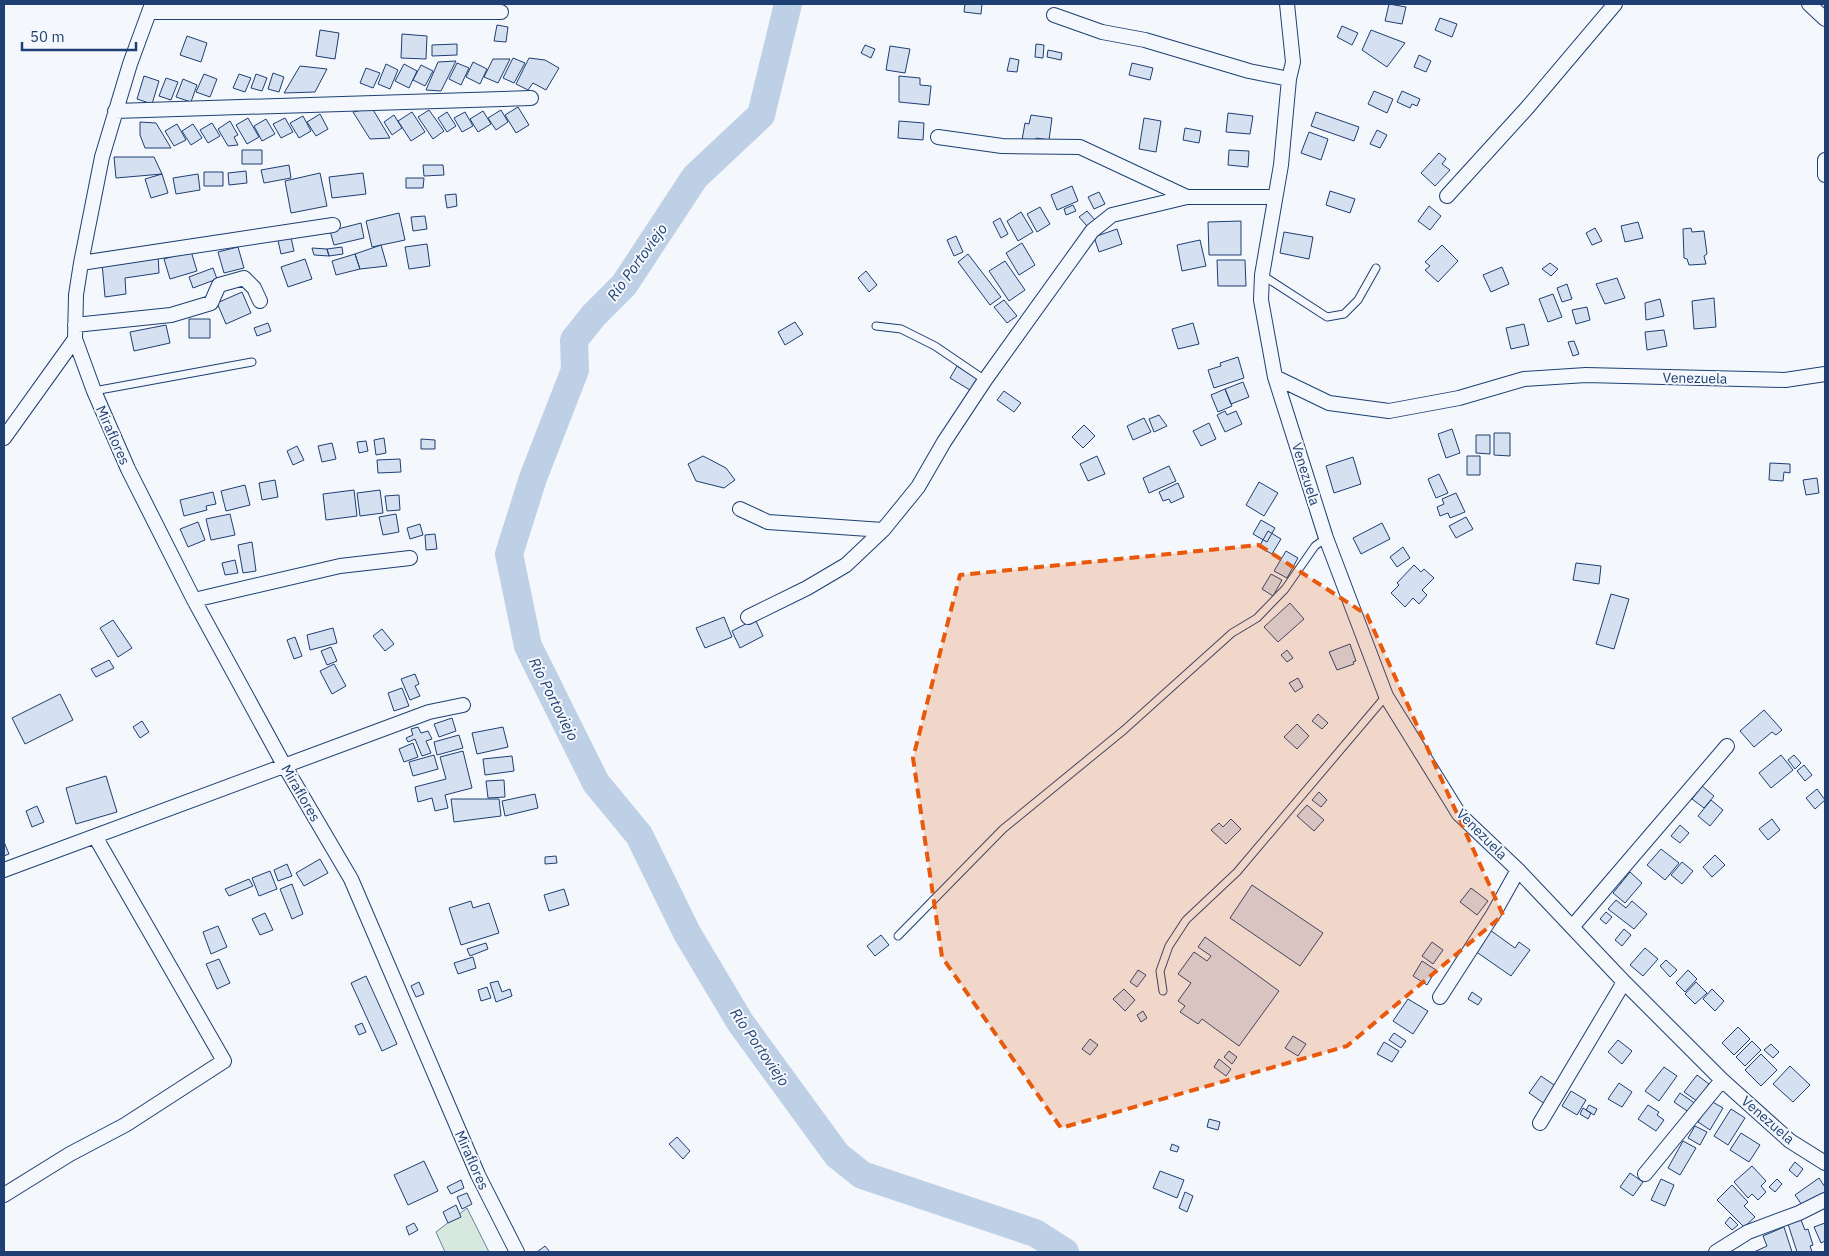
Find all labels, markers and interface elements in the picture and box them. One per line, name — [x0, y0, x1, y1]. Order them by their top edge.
scale bar — [22, 20, 136, 52]
text: 50 m — [30, 27, 65, 46]
water label: Río Portoviejo — [603, 220, 671, 304]
street label: Venezuela — [1662, 368, 1728, 388]
street label: Miraflores — [92, 402, 134, 468]
street label: Venezuela — [1288, 440, 1324, 508]
water label: Río Portoviejo — [525, 654, 583, 744]
street label: Miraflores — [277, 761, 325, 825]
street label: Venezuela — [1453, 805, 1512, 864]
water label: Río Portoviejo — [726, 1004, 794, 1090]
street label: Venezuela — [1738, 1092, 1799, 1148]
street label: Miraflores — [451, 1127, 493, 1193]

